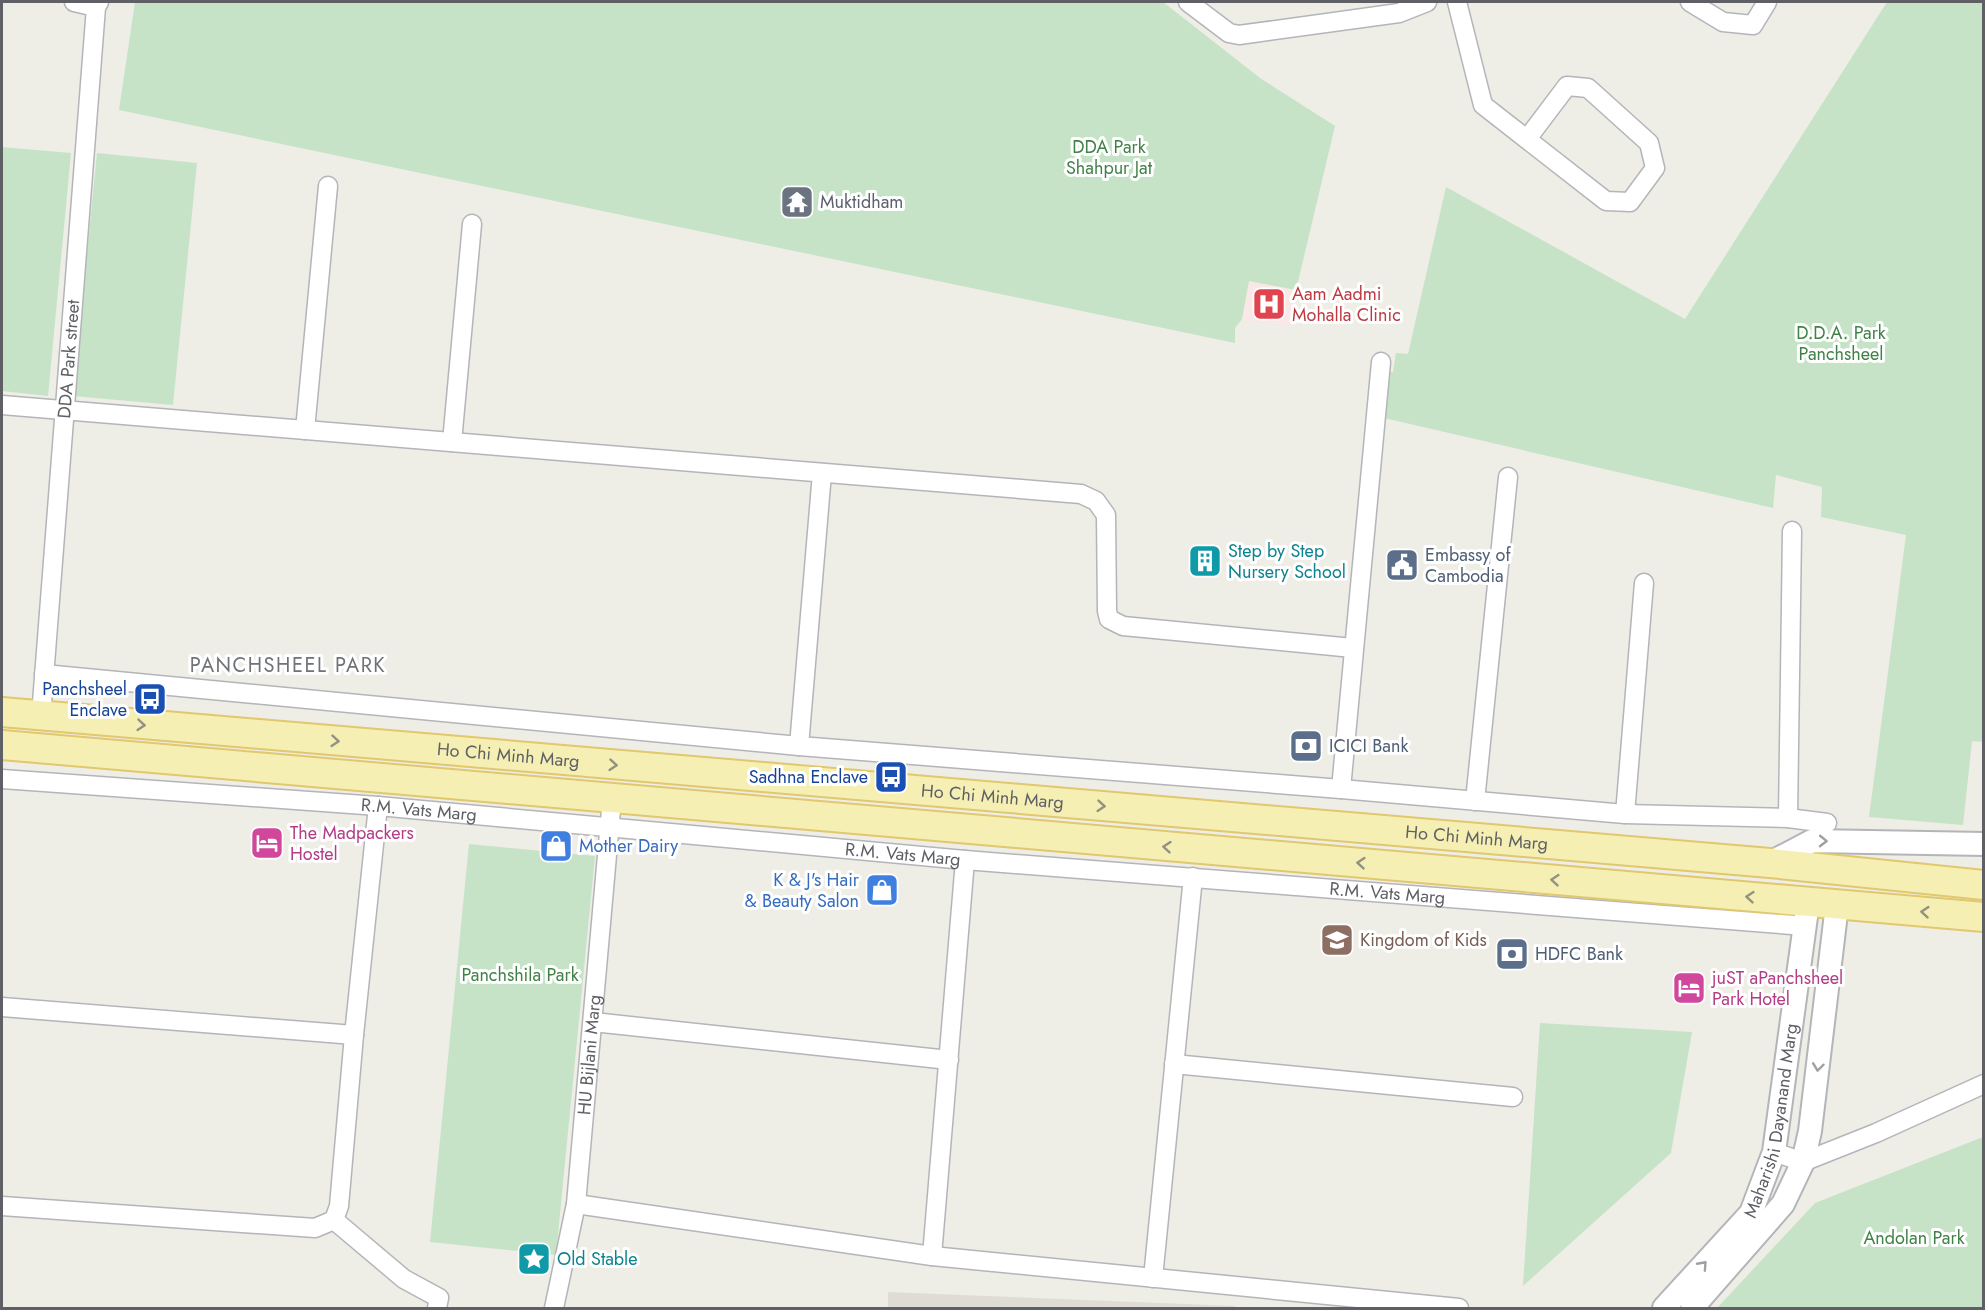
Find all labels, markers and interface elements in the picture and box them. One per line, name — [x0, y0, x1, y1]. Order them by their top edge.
park label: DDA Park Shahpur Jat — [1066, 134, 1153, 181]
temple icon: Muktidham — [779, 184, 815, 220]
place label: Muktidham — [820, 189, 903, 215]
place label: Aam Aadmi Mohalla Clinic — [1292, 281, 1401, 328]
hospital icon: Aam Aadmi Mohalla Clinic — [1251, 286, 1287, 322]
street label: DDA Park street — [51, 298, 86, 419]
park label: D.D.A. Park Panchsheel — [1796, 320, 1886, 367]
place label: Step by Step Nursery School — [1228, 538, 1346, 585]
place label: Embassy of Cambodia — [1425, 542, 1511, 589]
building icon: Step by Step Nursery School — [1187, 543, 1223, 579]
public building icon: Embassy of Cambodia — [1384, 547, 1420, 583]
district label: PANCHSHEEL PARK — [190, 651, 386, 680]
place label: Panchsheel Enclave — [42, 676, 127, 723]
bus stop icon: Panchsheel Enclave — [132, 681, 168, 717]
one-way arrow — [136, 718, 145, 731]
bank icon: ICICI Bank — [1288, 728, 1324, 764]
place label: ICICI Bank — [1329, 733, 1408, 759]
one-way arrow — [331, 734, 340, 747]
street label: Ho Chi Minh Marg — [436, 736, 581, 774]
one-way arrow — [609, 758, 618, 771]
bus stop icon: Sadhna Enclave — [873, 759, 909, 795]
place label: Sadhna Enclave — [749, 764, 868, 790]
street label: Ho Chi Minh Marg — [920, 778, 1065, 816]
street label: R.M. Vats Marg — [360, 792, 478, 828]
one-way arrow — [1096, 799, 1105, 812]
street label: Ho Chi Minh Marg — [1404, 819, 1549, 857]
place label: The Madpackers Hostel — [290, 820, 414, 867]
hotel icon: The Madpackers Hostel — [249, 825, 285, 861]
shop icon: Mother Dairy — [538, 828, 574, 864]
place label: Mother Dairy — [579, 833, 678, 859]
one-way arrow — [1818, 835, 1827, 847]
street label: R.M. Vats Marg — [844, 836, 962, 873]
one-way arrow — [1162, 841, 1171, 854]
one-way arrow — [1356, 857, 1365, 870]
place label: K & J's Hair & Beauty Salon — [744, 867, 860, 914]
shop icon: K & J's Hair & Beauty Salon — [864, 872, 900, 908]
one-way arrow — [1551, 874, 1560, 887]
street label: R.M. Vats Marg — [1328, 876, 1446, 911]
one-way arrow — [1745, 891, 1754, 904]
one-way arrow — [1921, 906, 1930, 919]
school or university icon: Kingdom of Kids — [1319, 922, 1355, 958]
place label: Kingdom of Kids — [1360, 927, 1487, 953]
bank icon: HDFC Bank — [1494, 936, 1530, 972]
place label: HDFC Bank — [1535, 941, 1623, 967]
park label: Panchshila Park — [461, 962, 579, 988]
place label: juST aPanchsheel Park Hotel — [1710, 965, 1843, 1012]
hotel icon: juST aPanchsheel Park Hotel — [1671, 970, 1707, 1006]
street label: HU Bijlani Marg — [571, 994, 608, 1116]
street label: Maharishi Dayanand Marg — [1737, 1022, 1804, 1222]
one-way arrow — [1812, 1063, 1825, 1072]
park label: Andolan Park — [1863, 1225, 1965, 1251]
place icon: Old Stable — [516, 1241, 552, 1277]
place label: Old Stable — [557, 1246, 638, 1272]
one-way arrow — [1696, 1261, 1707, 1272]

